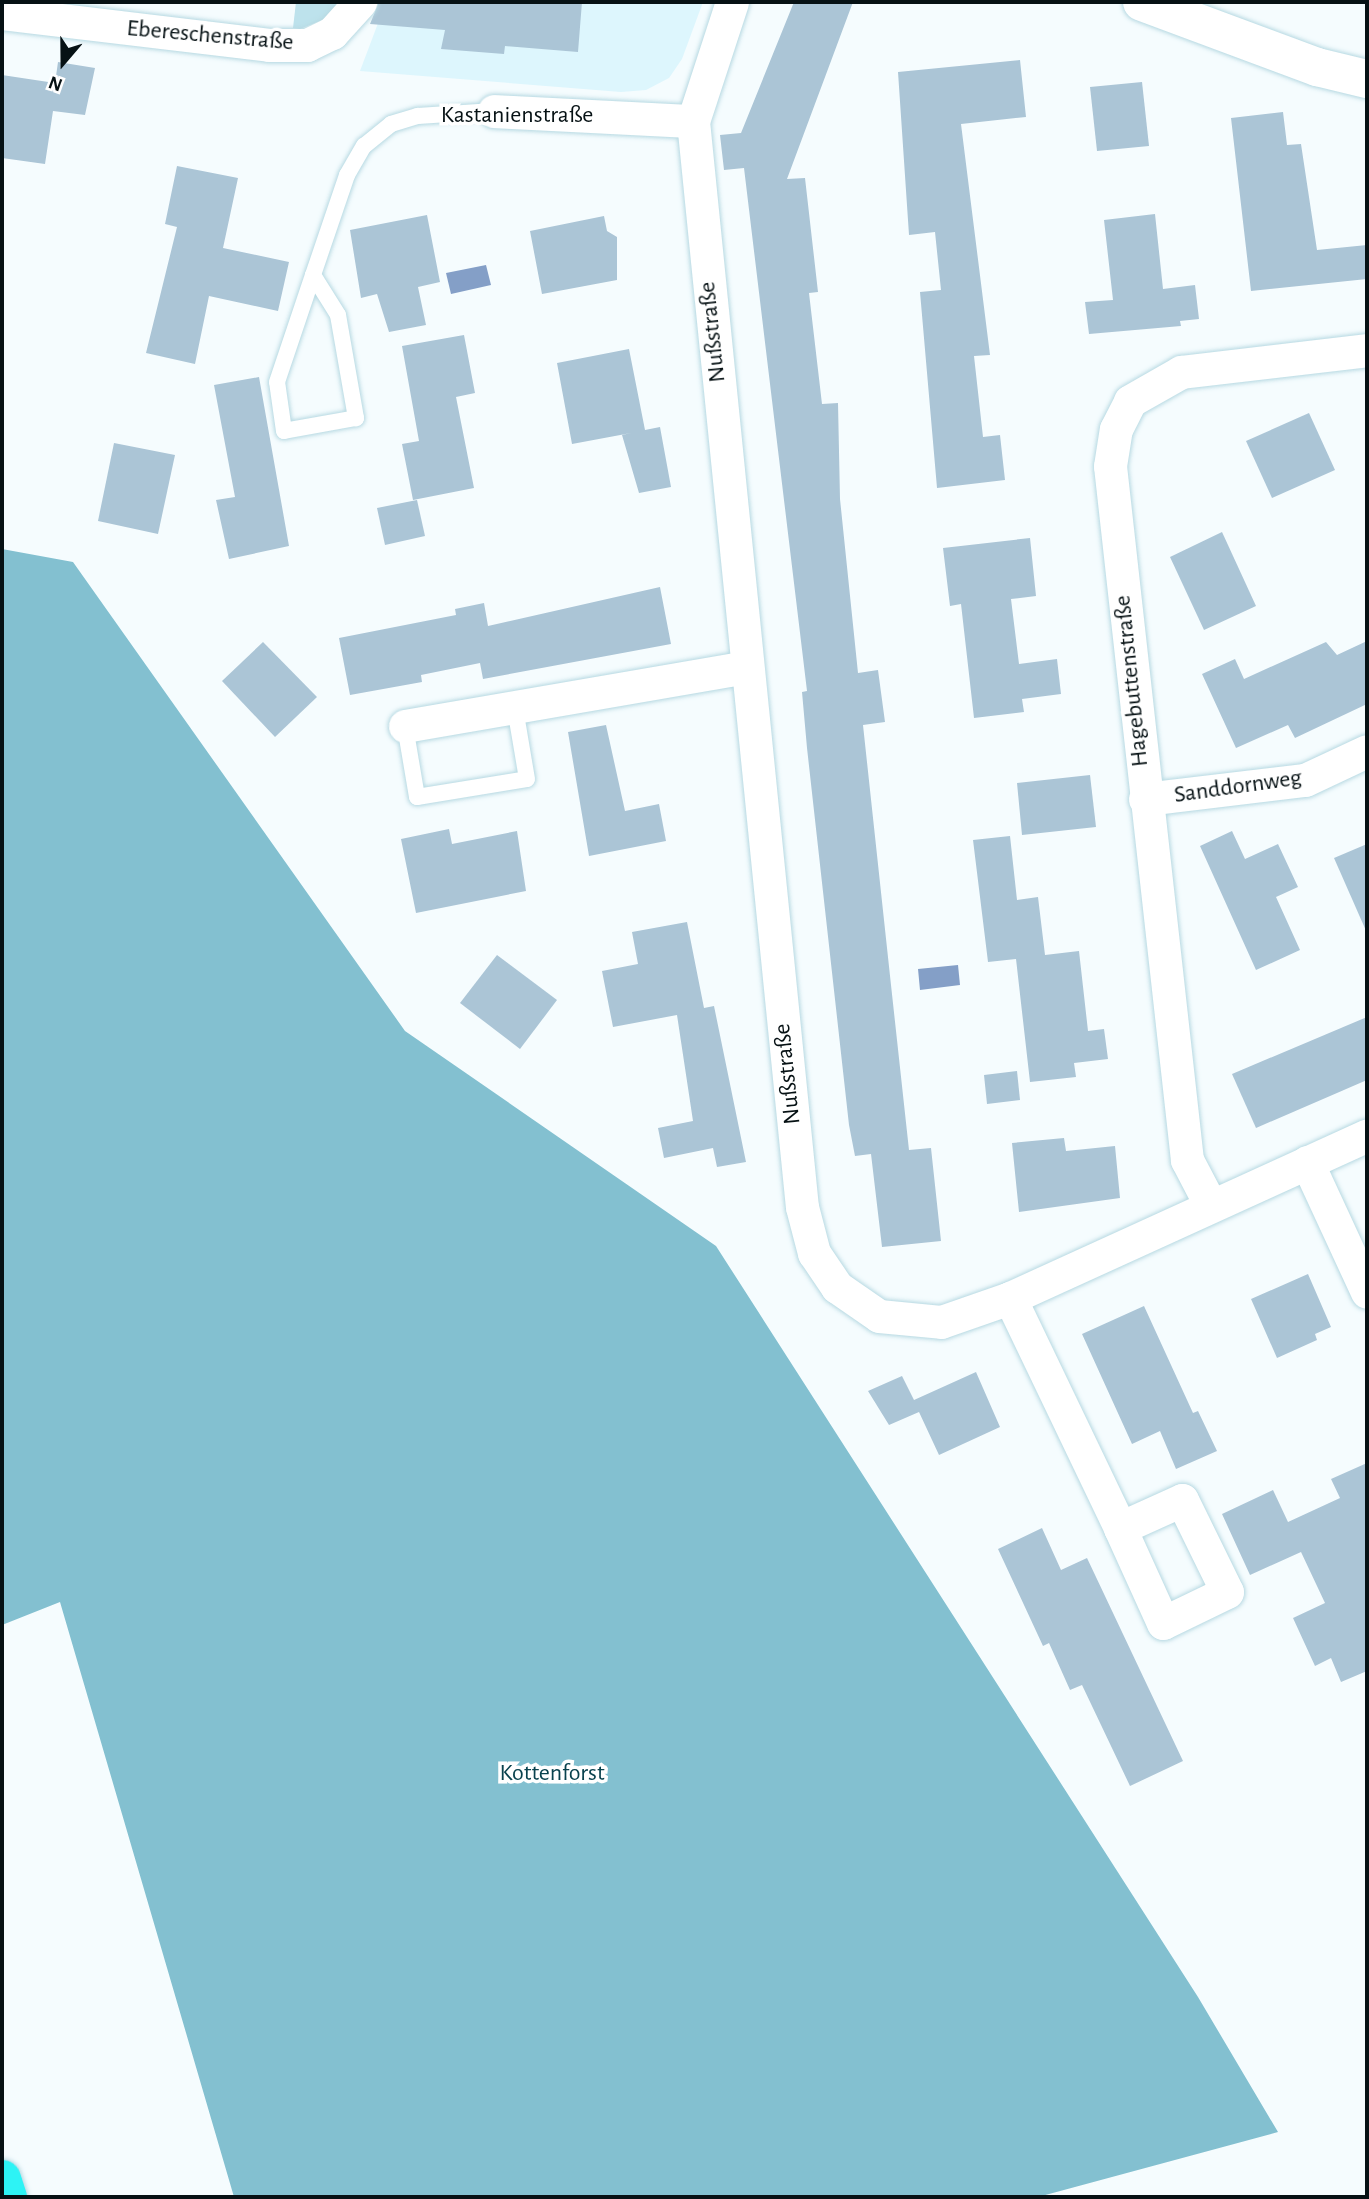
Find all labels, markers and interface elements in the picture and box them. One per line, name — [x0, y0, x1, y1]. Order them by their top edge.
street label: Ebereschenstraße — [125, 14, 295, 58]
north arrow — [28, 28, 98, 98]
text: N — [46, 72, 65, 94]
street label: Kastanienstraße — [441, 102, 593, 130]
street label: Nußstraße — [693, 280, 733, 384]
street label: Hagebuttenstraße — [1109, 594, 1155, 768]
street label: Sanddornweg — [1172, 764, 1304, 810]
street label: Nußstraße — [768, 1022, 808, 1126]
park label: Kottenforst — [499, 1760, 605, 1788]

